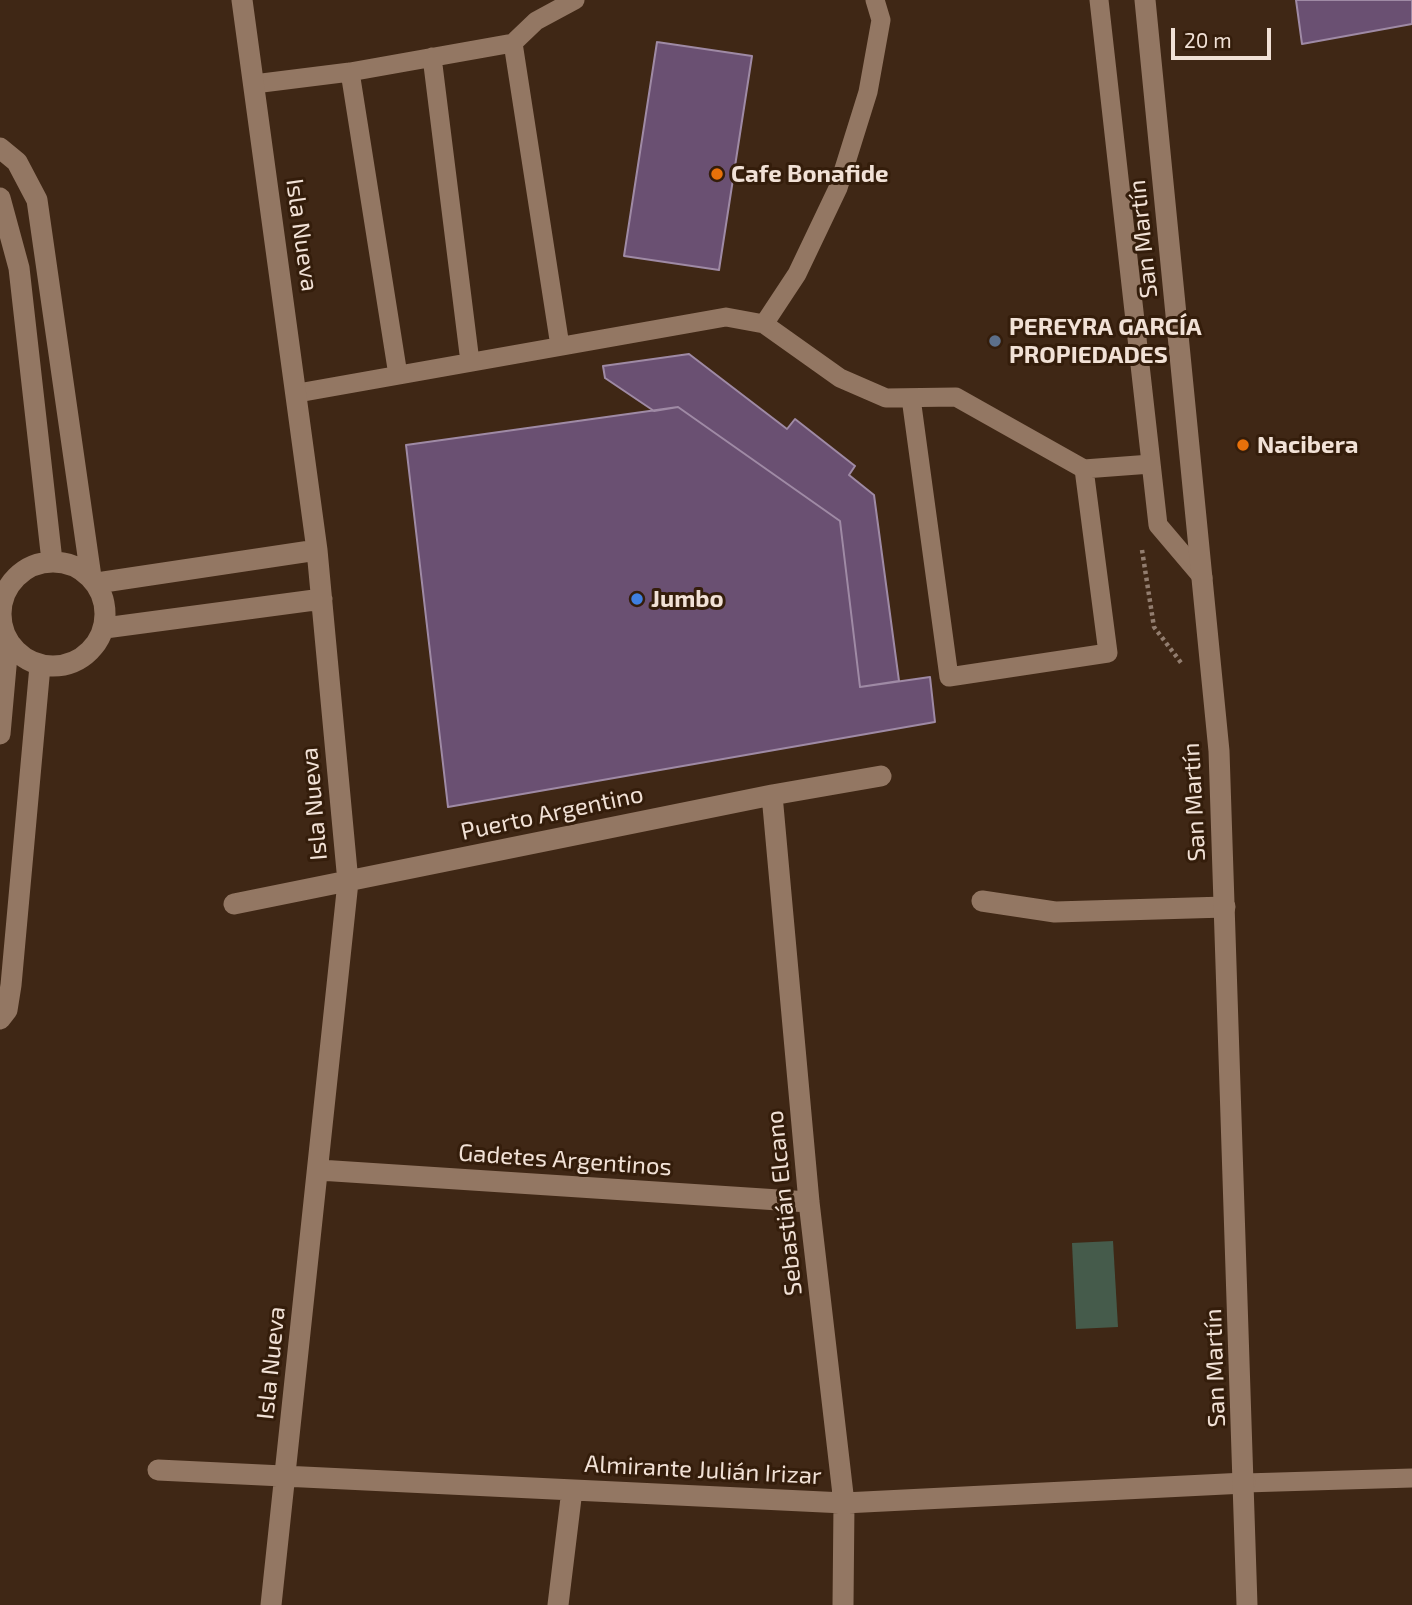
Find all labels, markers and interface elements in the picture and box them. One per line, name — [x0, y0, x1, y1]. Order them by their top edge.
scale bar — [1174, 14, 1274, 58]
text: 20 m — [1184, 27, 1232, 52]
place label: Cafe Bonafide — [731, 160, 889, 188]
marker: Cafe Bonafide — [709, 166, 725, 182]
street label: Isla Nueva — [280, 177, 324, 293]
street label: San Martín — [1122, 178, 1164, 300]
place label: PEREYRA GARCÍA PROPIEDADES — [1009, 313, 1202, 369]
marker: PEREYRA GARCÍA PROPIEDADES — [987, 333, 1003, 349]
place label: Nacibera — [1257, 431, 1358, 459]
marker: Nacibera — [1235, 437, 1251, 453]
place label: Jumbo — [651, 585, 724, 613]
marker: Jumbo — [629, 591, 645, 607]
street label: San Martín — [1177, 742, 1211, 862]
street label: Isla Nueva — [295, 746, 333, 862]
street label: Puerto Argentino — [458, 780, 646, 846]
street label: Sebastián Elcano — [760, 1109, 808, 1297]
street label: Gadetes Argentinos — [457, 1138, 673, 1182]
street label: Isla Nueva — [251, 1305, 291, 1421]
street label: San Martín — [1199, 1308, 1231, 1428]
street label: Almirante Julián Irizar — [584, 1449, 822, 1491]

